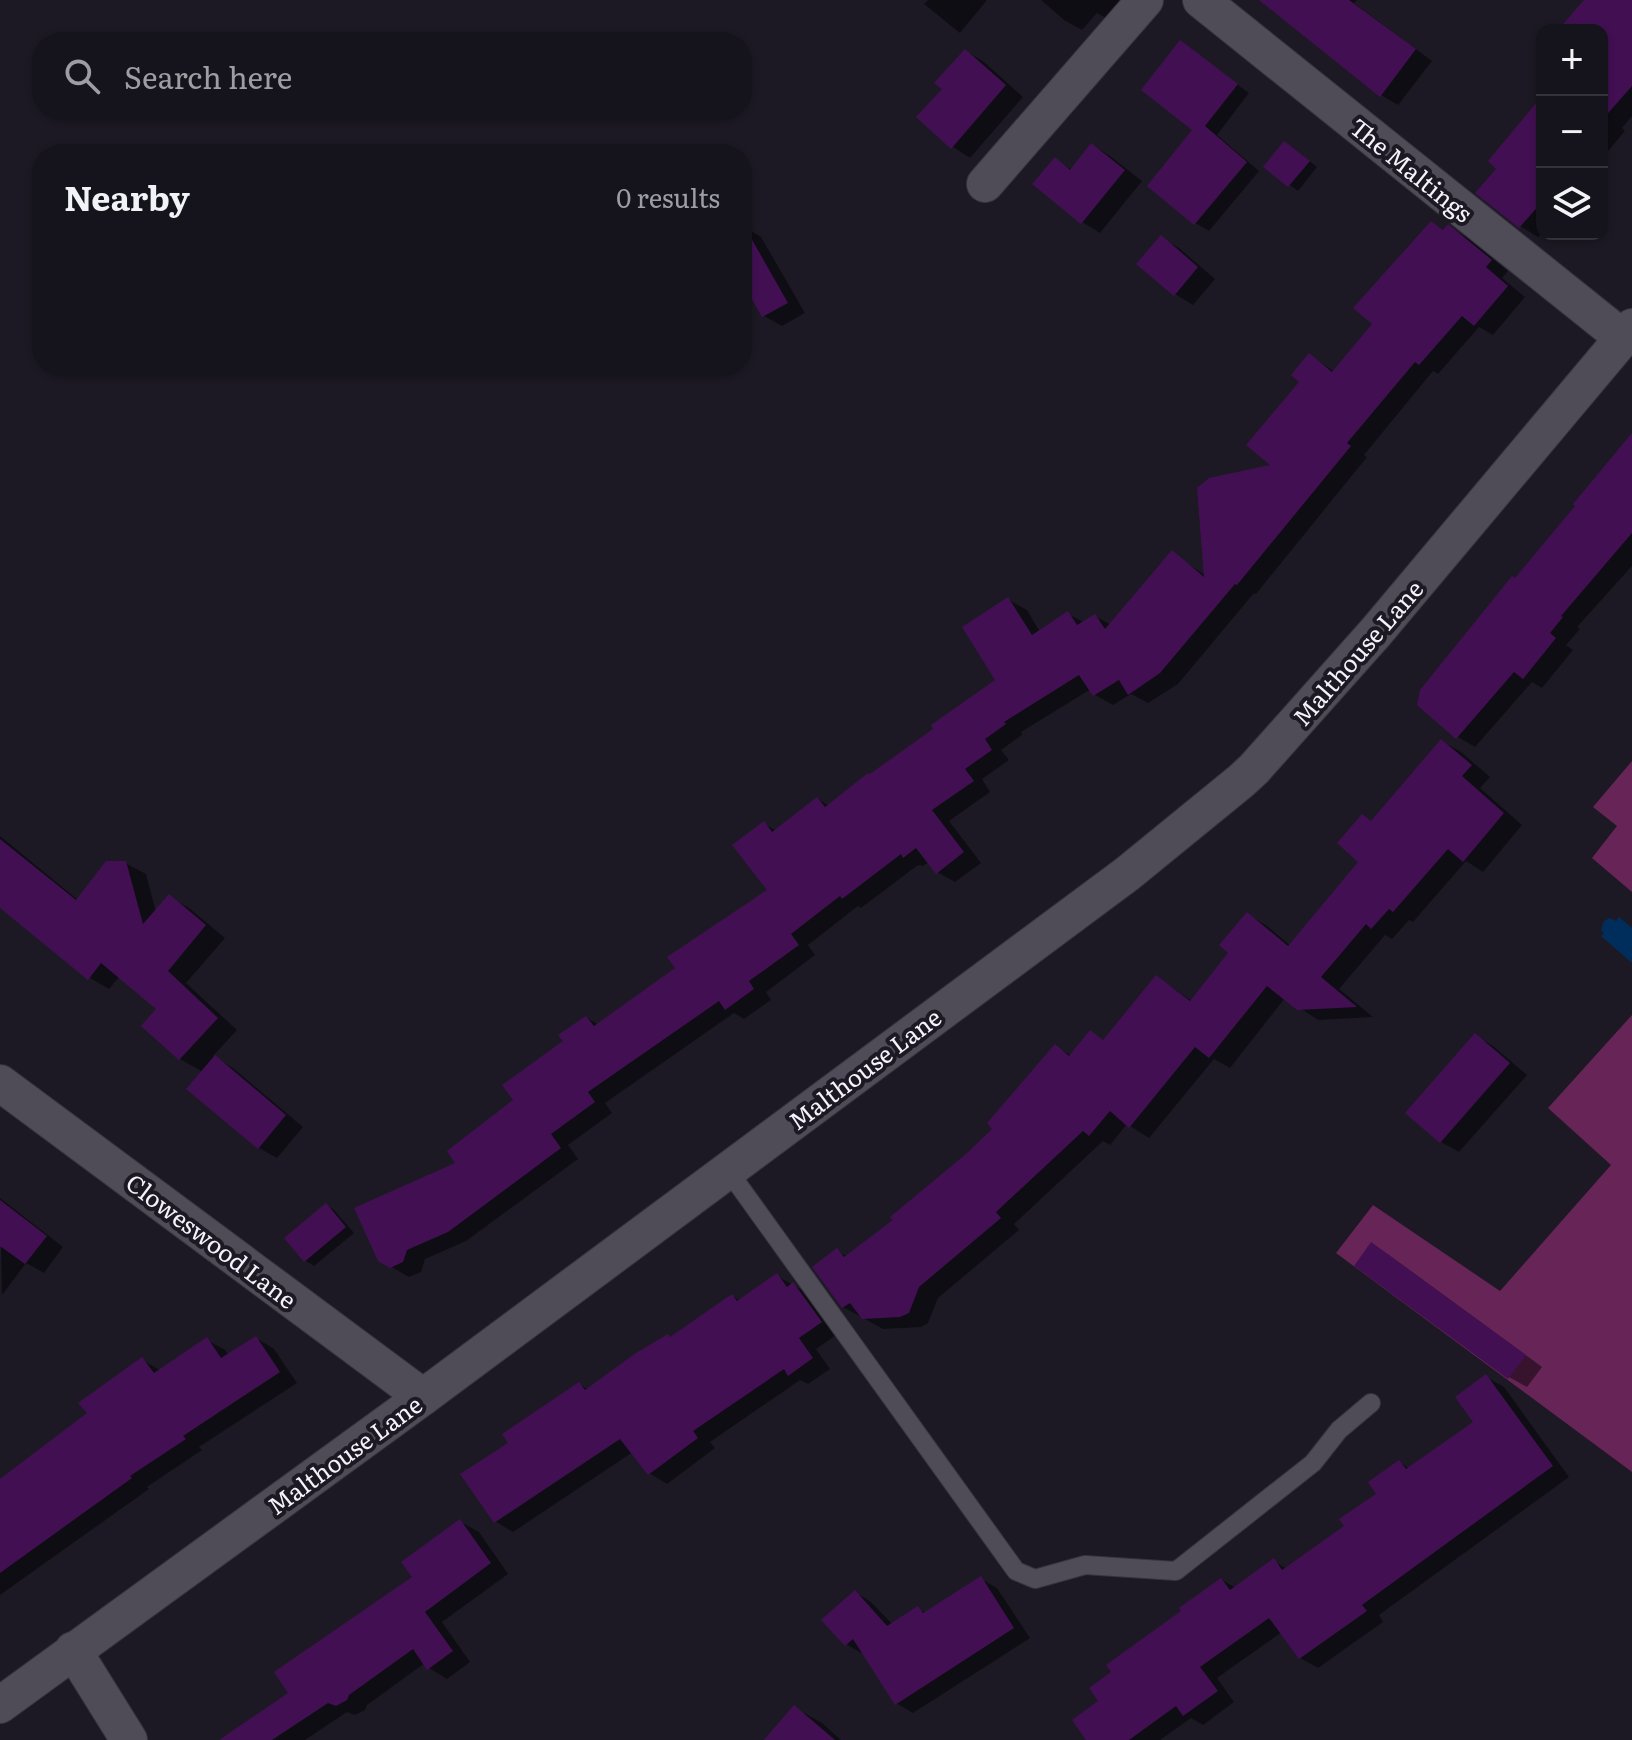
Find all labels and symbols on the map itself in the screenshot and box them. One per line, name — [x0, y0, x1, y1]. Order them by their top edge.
street label: The Maltings — [1343, 109, 1481, 229]
street label: Malthouse Lane — [1284, 571, 1430, 733]
street label: Malthouse Lane — [780, 999, 948, 1137]
street label: Cloweswood Lane — [119, 1164, 305, 1316]
street label: Malthouse Lane — [260, 1386, 428, 1522]

